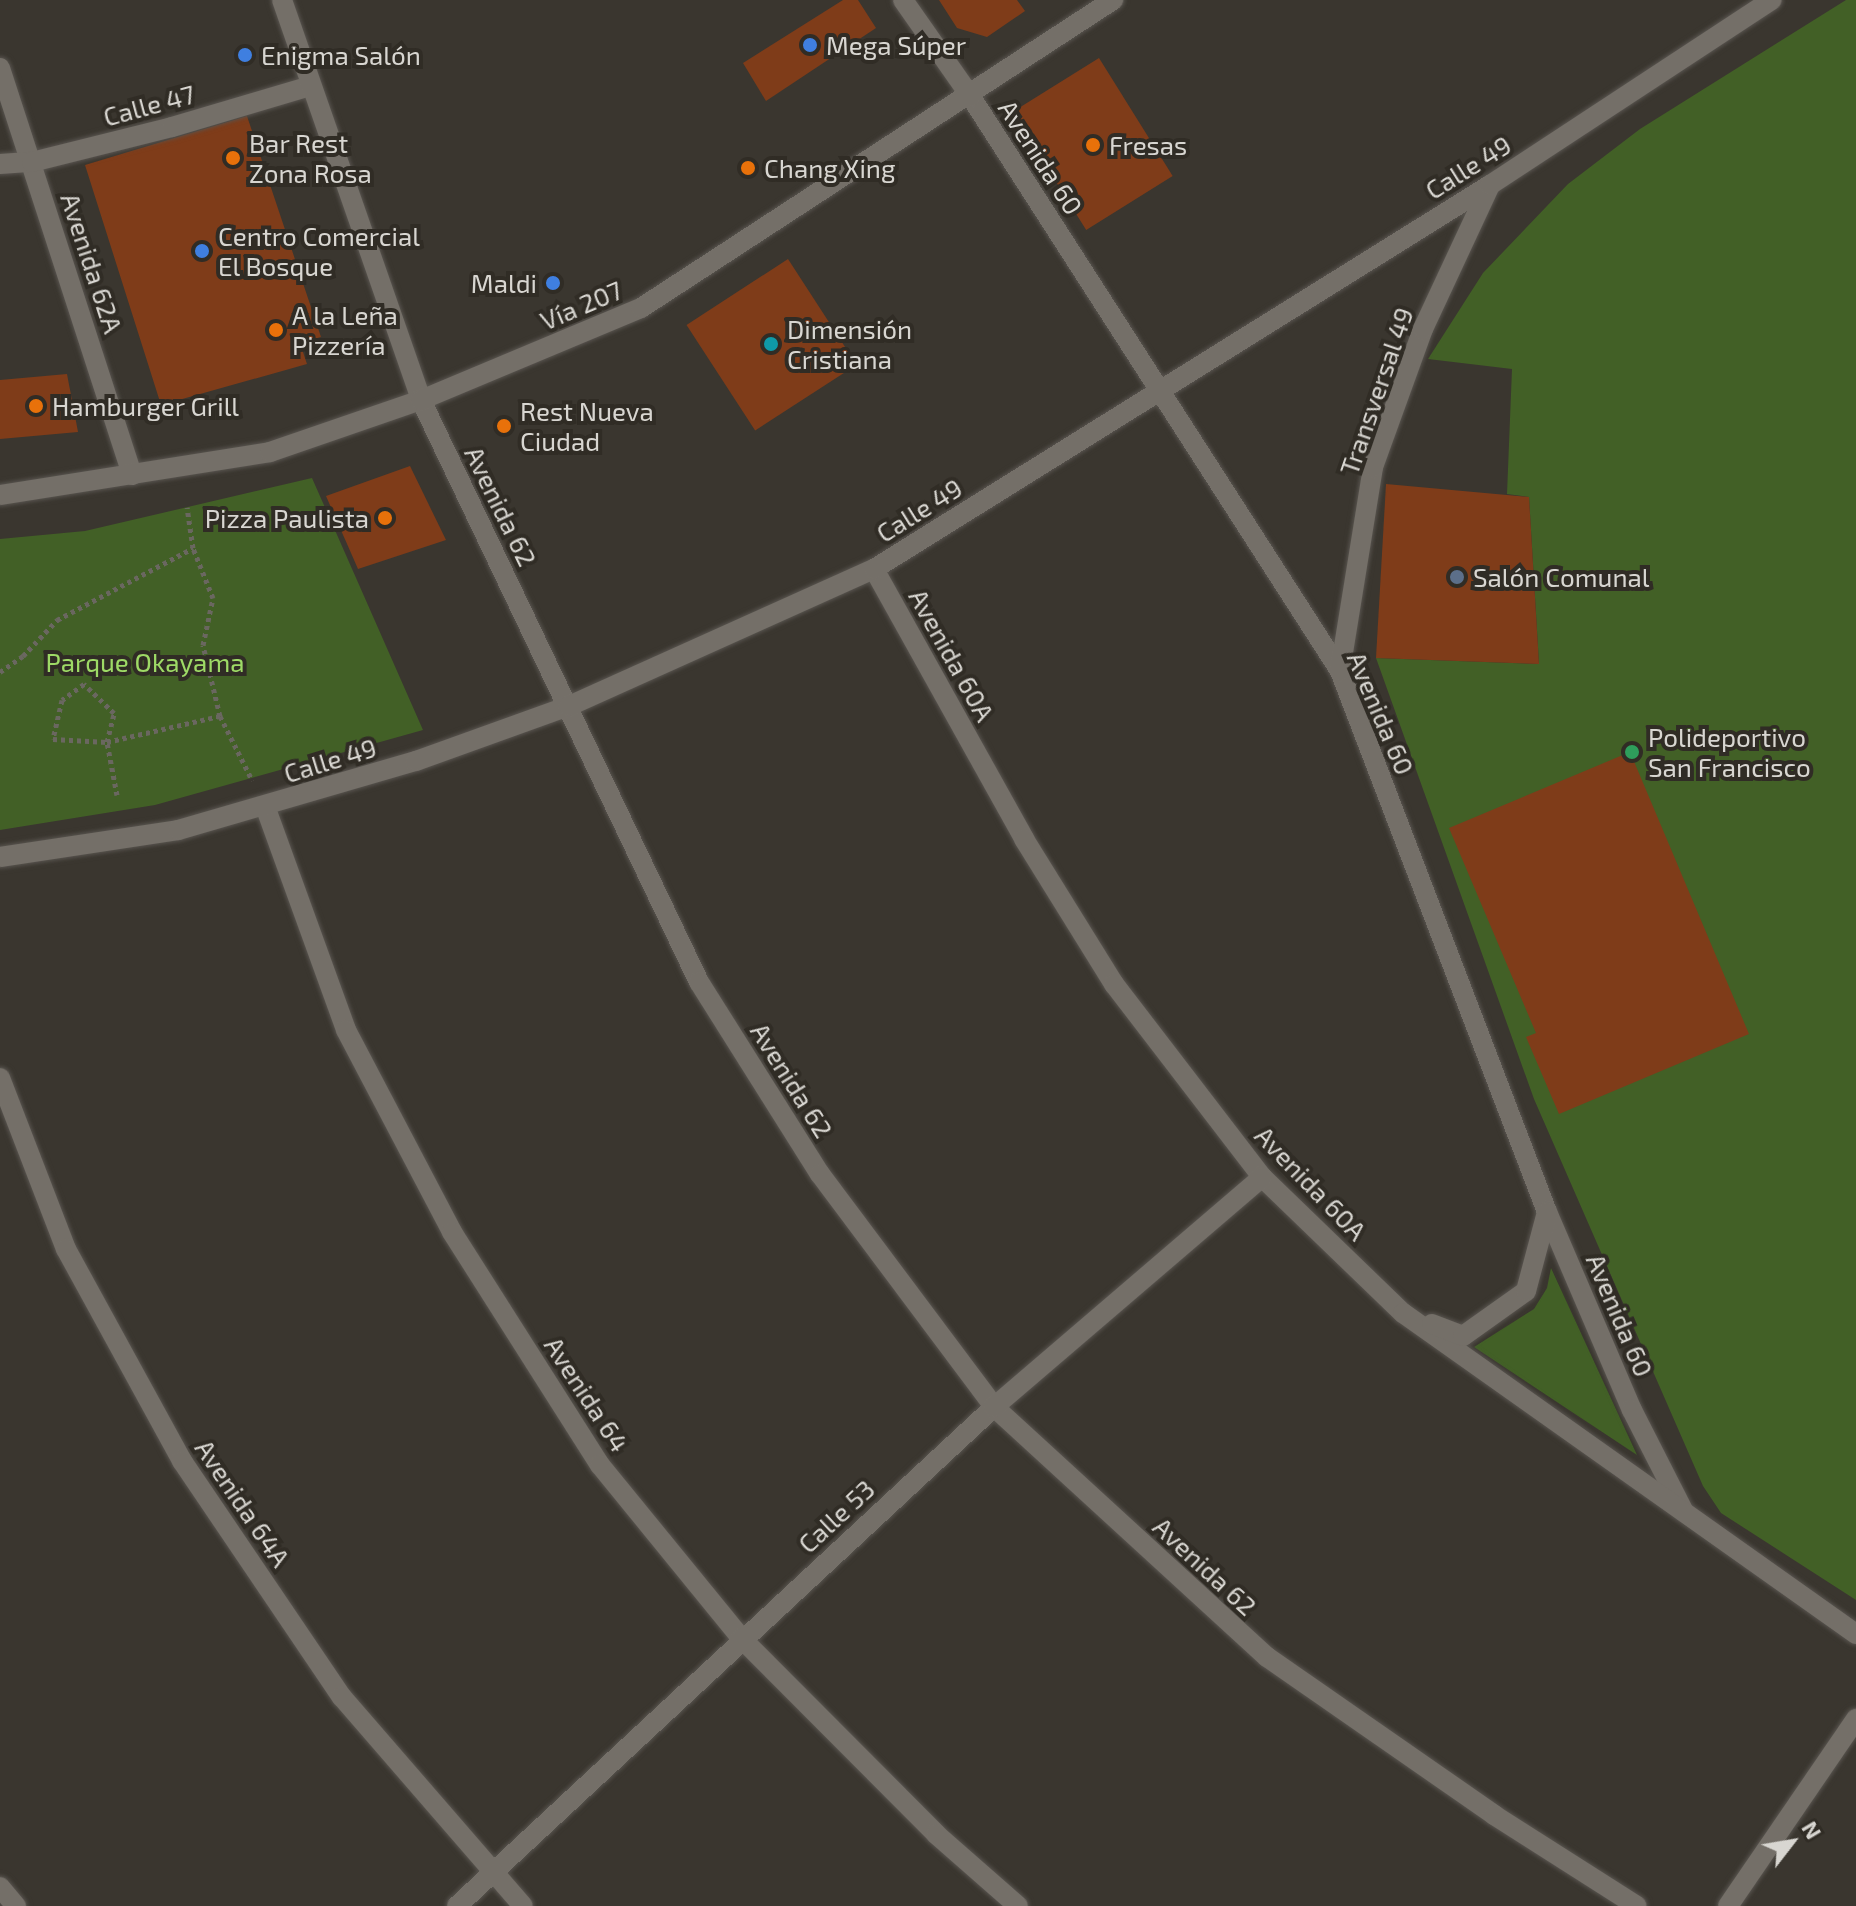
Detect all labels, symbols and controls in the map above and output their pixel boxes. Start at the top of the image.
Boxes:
place label: Mega Súper [826,29,966,61]
marker: Mega Súper [801,36,819,54]
place label: Enigma Salón [261,39,421,71]
marker: Enigma Salón [236,46,254,64]
street label: Calle 47 [100,78,198,132]
street label: Avenida 60 [992,94,1090,220]
place label: Bar Rest Zona Rosa [249,127,372,188]
place label: Fresas [1109,129,1187,161]
street label: Calle 49 [1419,129,1517,205]
marker: Fresas [1084,136,1102,154]
marker: Bar Rest Zona Rosa [224,149,242,167]
place label: Chang Xing [764,152,896,184]
marker: Chang Xing [739,159,757,177]
street label: Avenida 62A [55,189,129,337]
place label: Centro Comercial El Bosque [218,220,420,282]
marker: Centro Comercial El Bosque [193,242,211,260]
place label: Maldi [471,267,537,299]
street label: Vía 207 [535,274,627,336]
marker: Maldi [544,274,562,292]
place label: A la Leña Pizzería [292,299,398,360]
street label: Transversal 49 [1333,303,1419,479]
place label: Dimensión Cristiana [787,313,912,374]
marker: A la Leña Pizzería [267,321,285,339]
marker: Dimensión Cristiana [762,335,780,353]
place label: Hamburger Grill [52,390,240,422]
place label: Rest Nueva Ciudad [520,395,654,456]
marker: Hamburger Grill [27,397,45,415]
marker: Rest Nueva Ciudad [495,417,513,435]
street label: Avenida 62 [459,441,543,571]
street label: Calle 49 [870,472,968,548]
place label: Pizza Paulista [205,502,369,534]
marker: Pizza Paulista [376,509,394,527]
place label: Salón Comunal [1473,561,1650,593]
marker: Salón Comunal [1448,568,1466,586]
street label: Avenida 60A [903,583,1001,727]
park label: Parque Okayama [46,646,244,678]
street label: Avenida 60 [1341,647,1421,779]
place label: Polideportivo San Francisco [1648,721,1811,782]
street label: Calle 49 [280,731,380,789]
marker: Polideportivo San Francisco [1623,743,1641,761]
street label: Avenida 62 [745,1017,839,1143]
street label: Avenida 60A [1249,1119,1373,1247]
street label: Avenida 60 [1580,1249,1660,1381]
street label: Avenida 64 [538,1331,636,1457]
street label: Avenida 64A [189,1433,297,1573]
street label: Calle 53 [791,1473,881,1559]
street label: Avenida 62 [1147,1511,1263,1621]
north arrow [1752,1802,1832,1882]
text: N [1797,1816,1828,1843]

